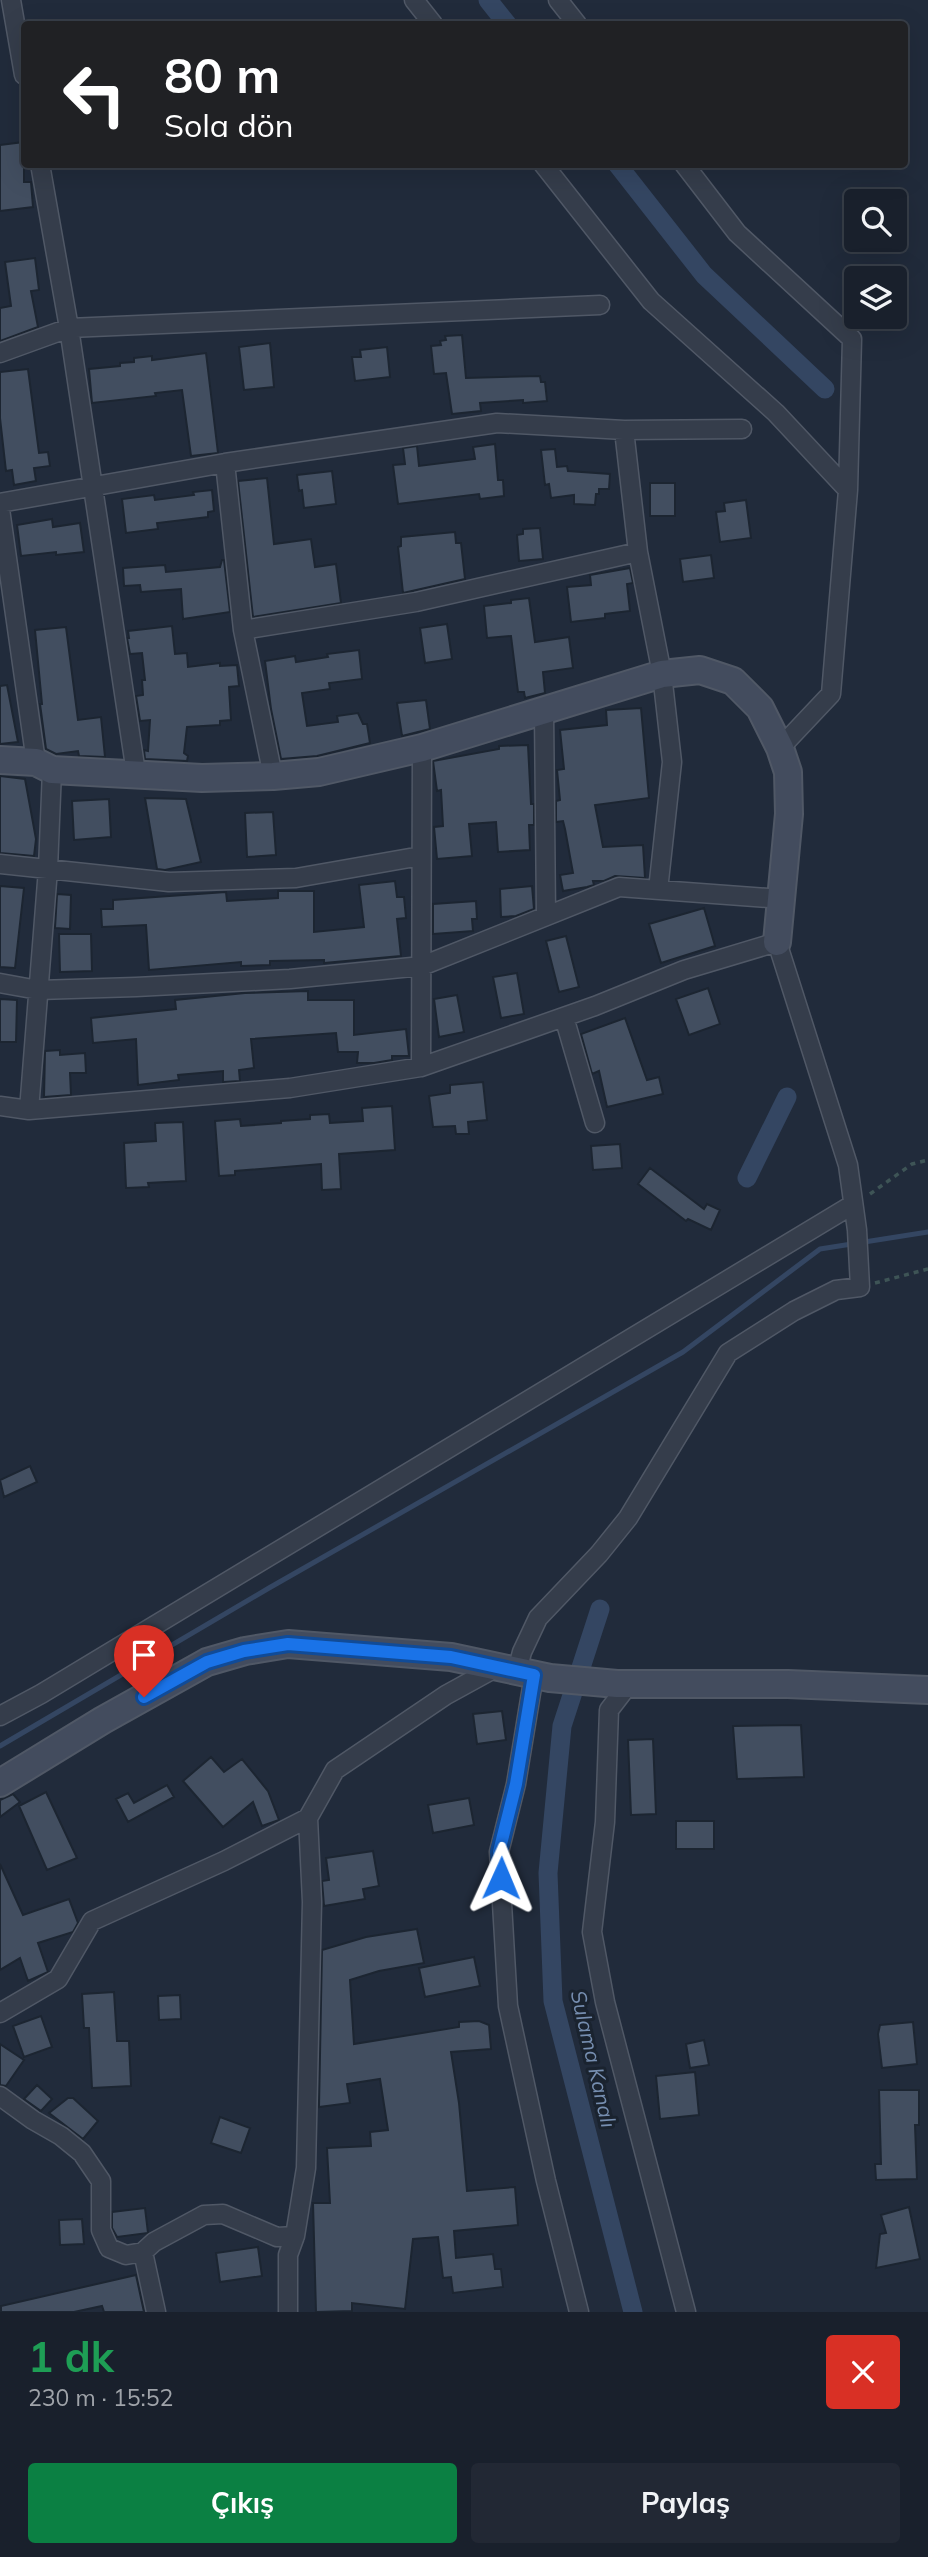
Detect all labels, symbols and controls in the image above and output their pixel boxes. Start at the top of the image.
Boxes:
text: 80 m [164,44,280,105]
icon: left [49,49,140,140]
text: Sola dön [164,105,294,145]
map controls [844,189,907,329]
button: search [844,189,907,252]
button: layers [844,266,907,329]
pin [114,1625,174,1697]
icon: arrive [125,1636,163,1674]
position arrow [464,1841,538,1915]
water label: Sulama Kanalı [566,1988,622,2130]
text: 1 dk [28,2330,114,2383]
button: close [826,2335,900,2409]
text: 230 m · 15:52 [28,2383,173,2412]
button: Çıkış [28,2463,457,2543]
button: Paylaş [471,2463,900,2543]

